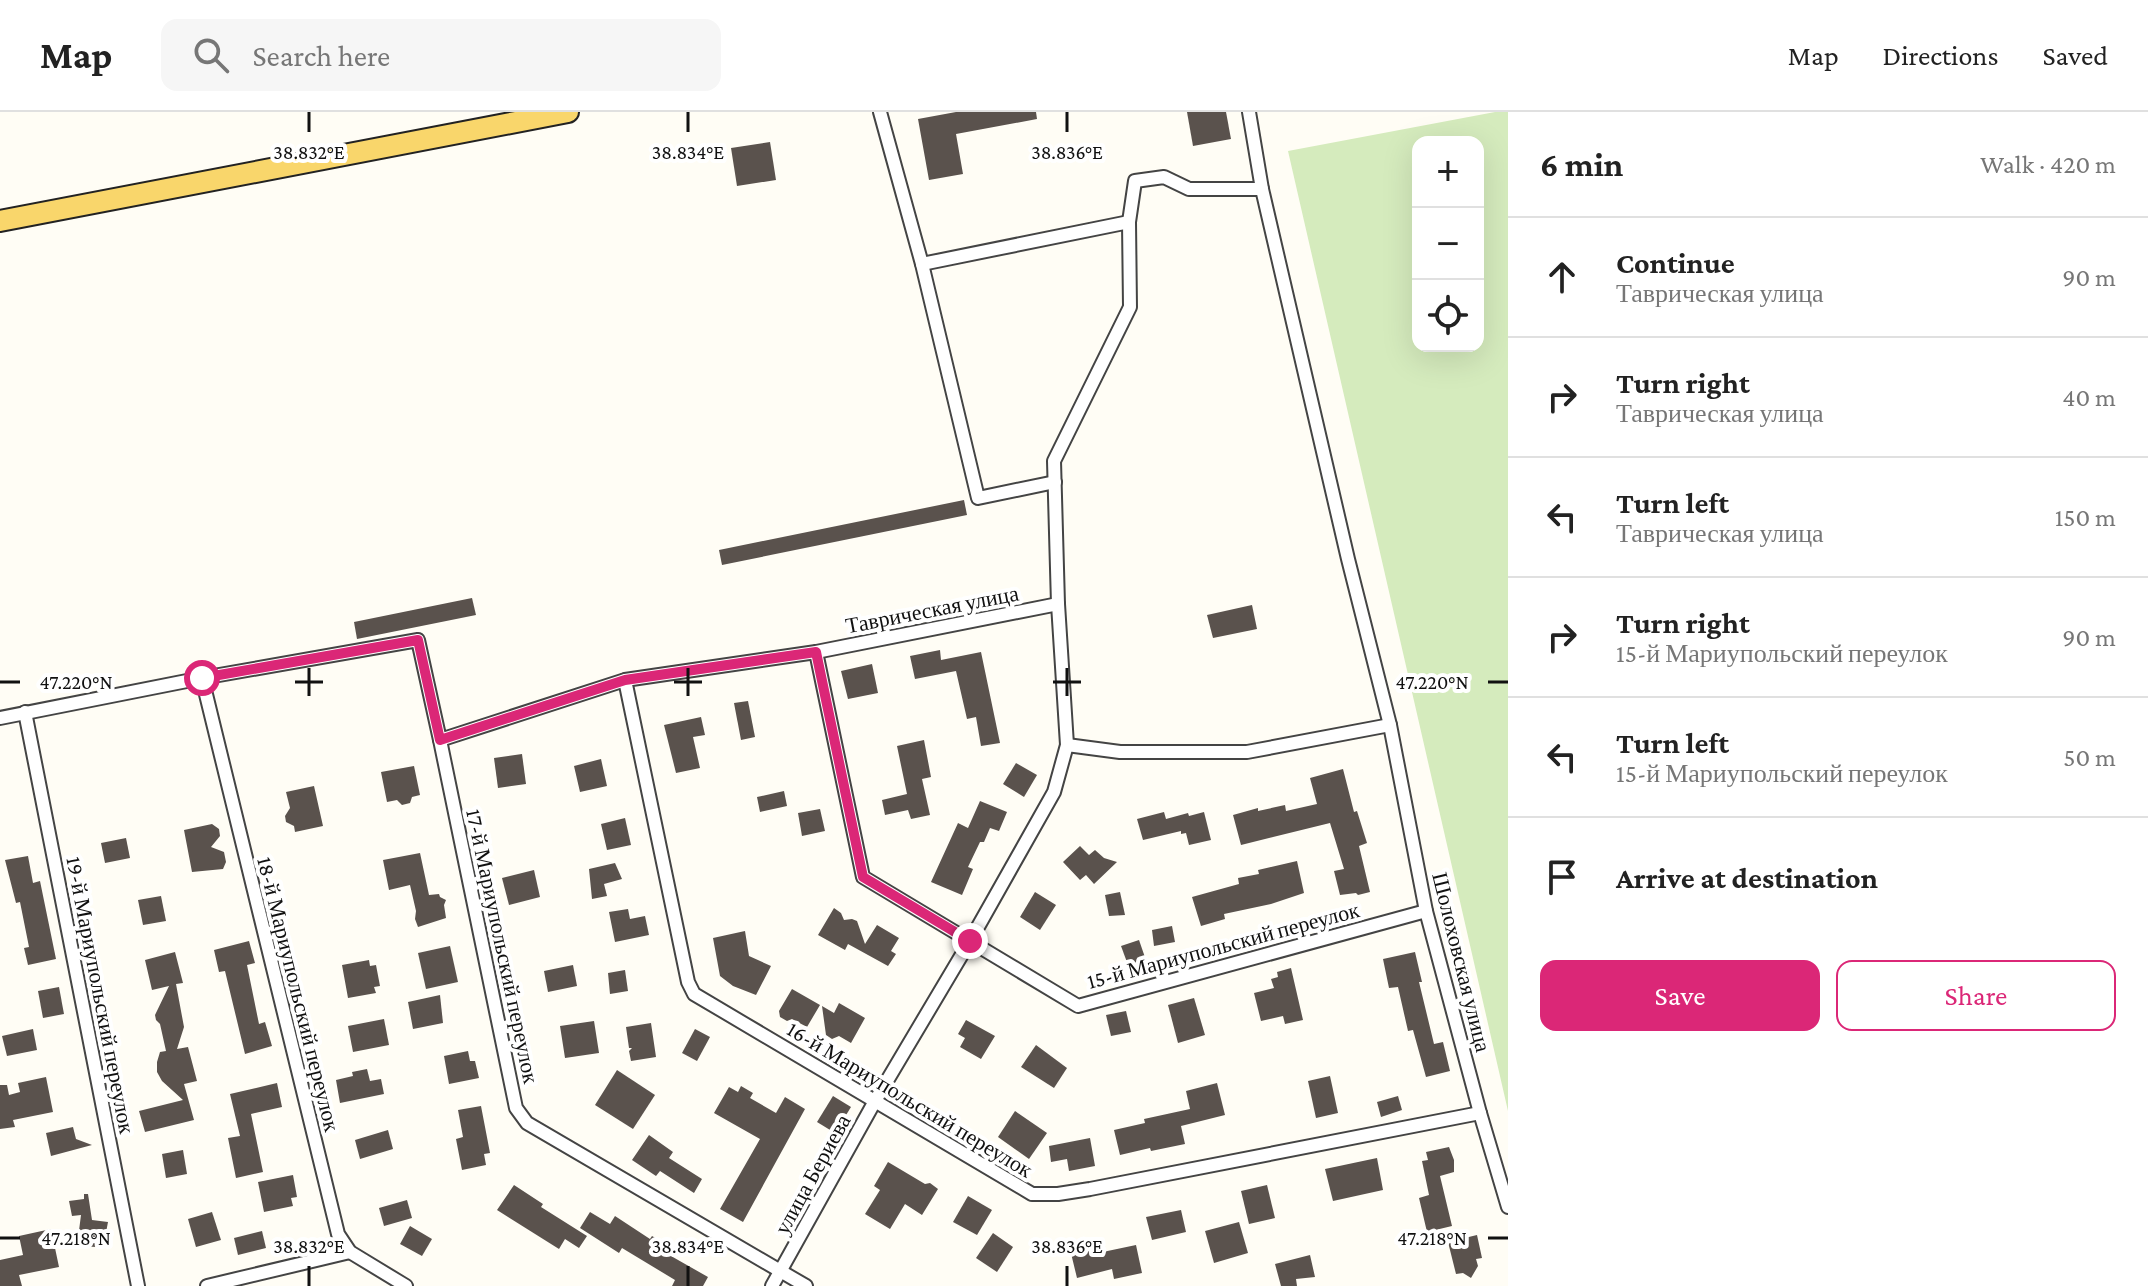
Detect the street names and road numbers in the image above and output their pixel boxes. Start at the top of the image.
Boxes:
street label: Таврическая улица [843,580,1021,639]
street label: 17-й Мариупольский переулок [461,807,544,1086]
street label: 18-й Мариупольский переулок [252,854,345,1134]
street label: 19-й Мариупольский переулок [61,855,140,1136]
street label: Шолоховская улица [1427,870,1496,1055]
street label: 15-й Мариупольский переулок [1084,897,1362,994]
street label: 16-й Мариупольский переулок [783,1016,1037,1183]
street label: улица Бериева [769,1110,856,1239]

